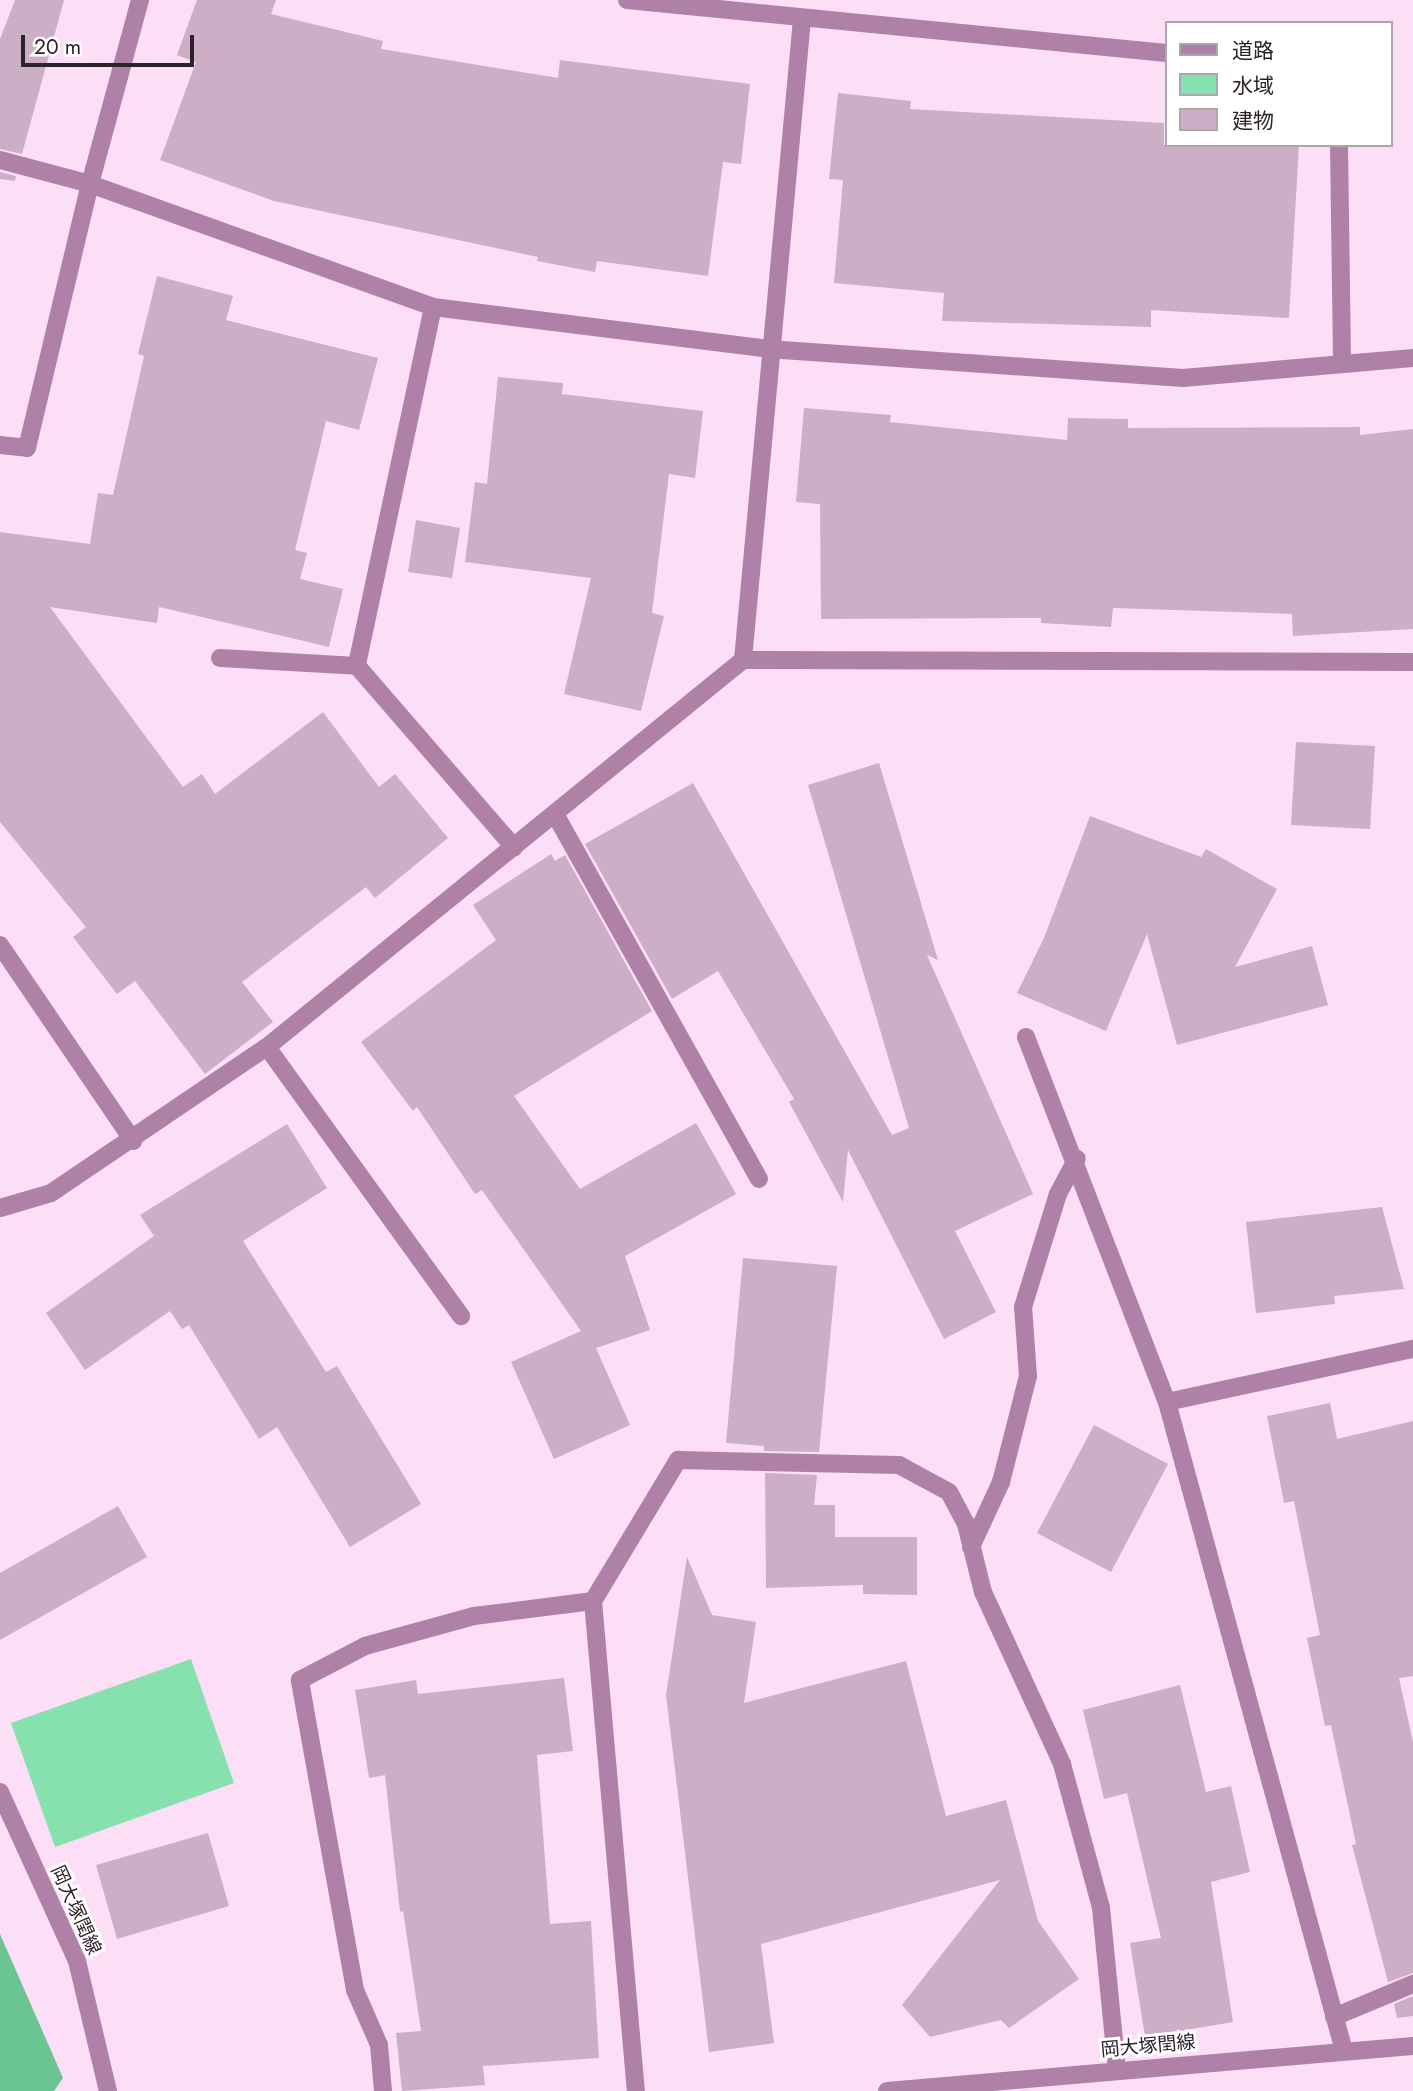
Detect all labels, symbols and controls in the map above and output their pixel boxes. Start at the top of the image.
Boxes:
scale bar [24,21,198,65]
legend [1164,21,1392,147]
text: 20 m [34,32,81,62]
text: 道路 [1232,36,1274,66]
text: 水域 [1232,71,1274,101]
text: 建物 [1232,106,1274,136]
street label: 岡大塚閏線 [46,1862,106,1958]
street label: 岡大塚閏線 [1100,2031,1196,2061]

